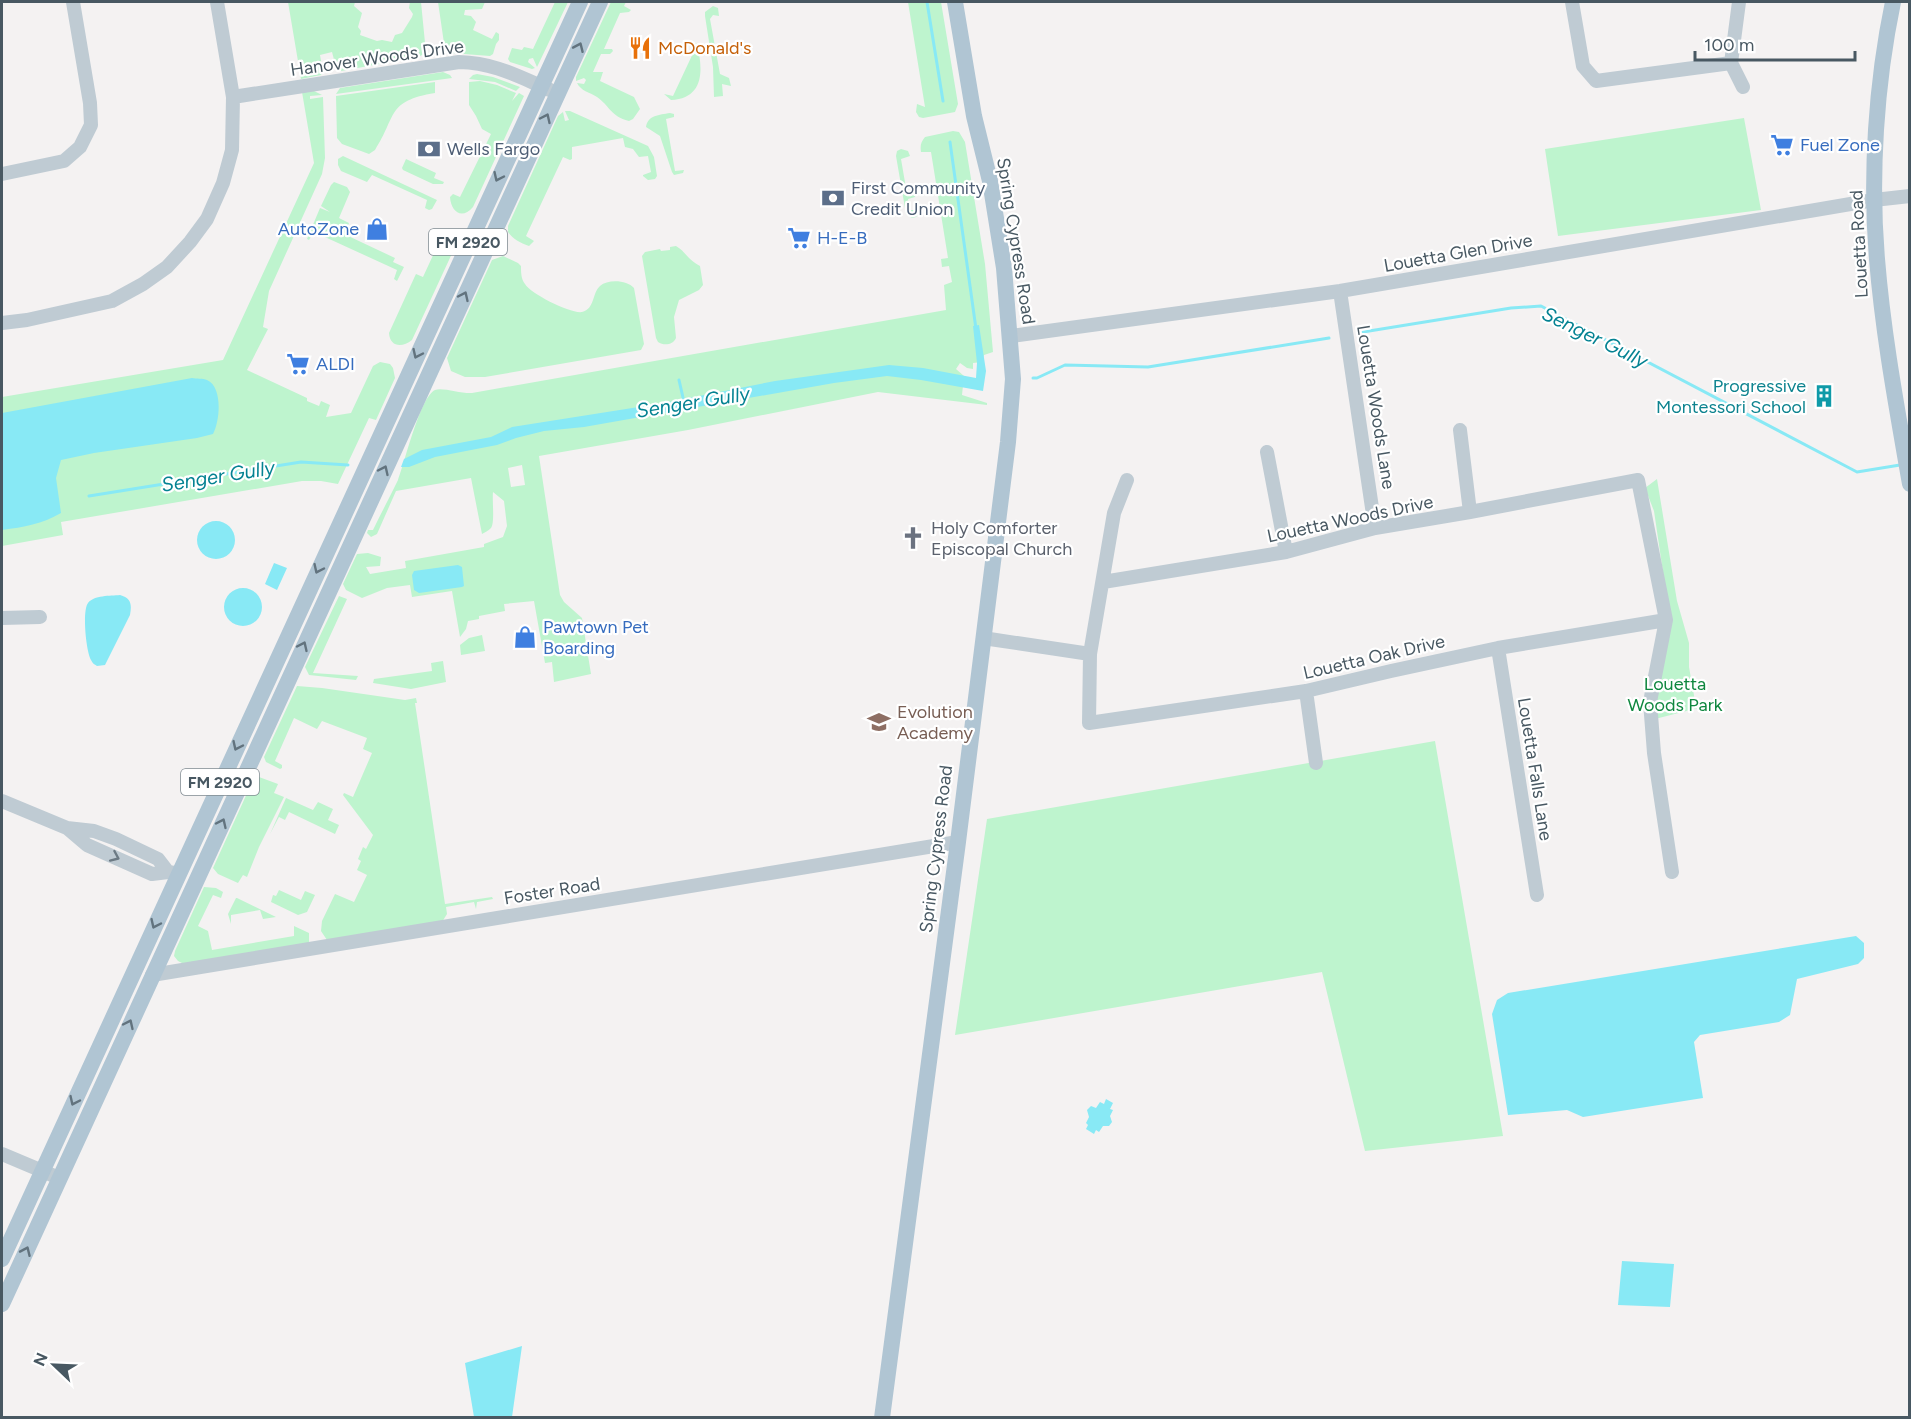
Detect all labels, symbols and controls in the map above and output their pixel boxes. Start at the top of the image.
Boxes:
scale bar [1695,24,1856,62]
text: 100 m [1704,34,1754,56]
street label: Hanover Woods Drive [289,35,465,81]
restaurant icon: McDonald's [627,35,653,61]
place label: McDonald's [658,37,752,59]
one-way arrow [572,43,584,54]
one-way arrow [539,114,551,125]
supermarket icon: Fuel Zone [1769,132,1795,158]
place label: Fuel Zone [1800,134,1880,156]
bank icon: Wells Fargo [416,136,442,162]
place label: Wells Fargo [447,138,540,160]
street label: Spring Cypress Road [992,156,1040,326]
one-way arrow [494,170,506,181]
place label: First Community Credit Union [851,177,986,220]
bank icon: First Community Credit Union [820,185,846,211]
street label: Louetta Road [1845,189,1873,299]
shop icon: AutoZone [364,216,390,242]
place label: AutoZone [278,218,359,240]
supermarket icon: H-E-B [786,225,812,251]
place label: H-E-B [817,227,867,249]
road number: FM 2920 [429,229,507,255]
street label: Louetta Glen Drive [1382,229,1534,277]
one-way arrow [457,291,469,302]
water label: Senger Gully [1538,301,1653,374]
street label: Louetta Woods Lane [1352,323,1400,491]
one-way arrow [412,348,424,359]
supermarket icon: ALDI [285,351,311,377]
place label: ALDI [316,353,355,375]
place label: Progressive Montessori School [1656,375,1806,418]
water label: Senger Gully [635,381,753,423]
building icon: Progressive Montessori School [1811,383,1837,409]
water label: Senger Gully [160,455,278,497]
one-way arrow [377,466,389,477]
street label: Louetta Woods Drive [1265,491,1435,547]
place label: Holy Comforter Episcopal Church [931,517,1072,560]
church icon: Holy Comforter Episcopal Church [900,525,926,551]
one-way arrow [313,563,325,574]
place label: Pawtown Pet Boarding [543,616,649,659]
shop icon: Pawtown Pet Boarding [512,624,538,650]
street label: Louetta Oak Drive [1301,630,1447,684]
one-way arrow [296,642,308,653]
park label: Louetta Woods Park [1627,673,1723,716]
street label: Louetta Falls Lane [1513,696,1557,842]
place label: Evolution Academy [897,701,974,744]
school or university icon: Evolution Academy [866,709,892,735]
one-way arrow [232,740,244,751]
street label: Spring Cypress Road [915,764,957,934]
road number: FM 2920 [181,769,259,795]
one-way arrow [215,819,227,830]
one-way arrow [109,850,120,862]
street label: Foster Road [502,873,602,909]
one-way arrow [151,917,163,928]
one-way arrow [122,1019,134,1030]
one-way arrow [70,1094,82,1105]
one-way arrow [19,1246,31,1257]
north arrow [24,1335,84,1395]
text: N [29,1350,52,1369]

